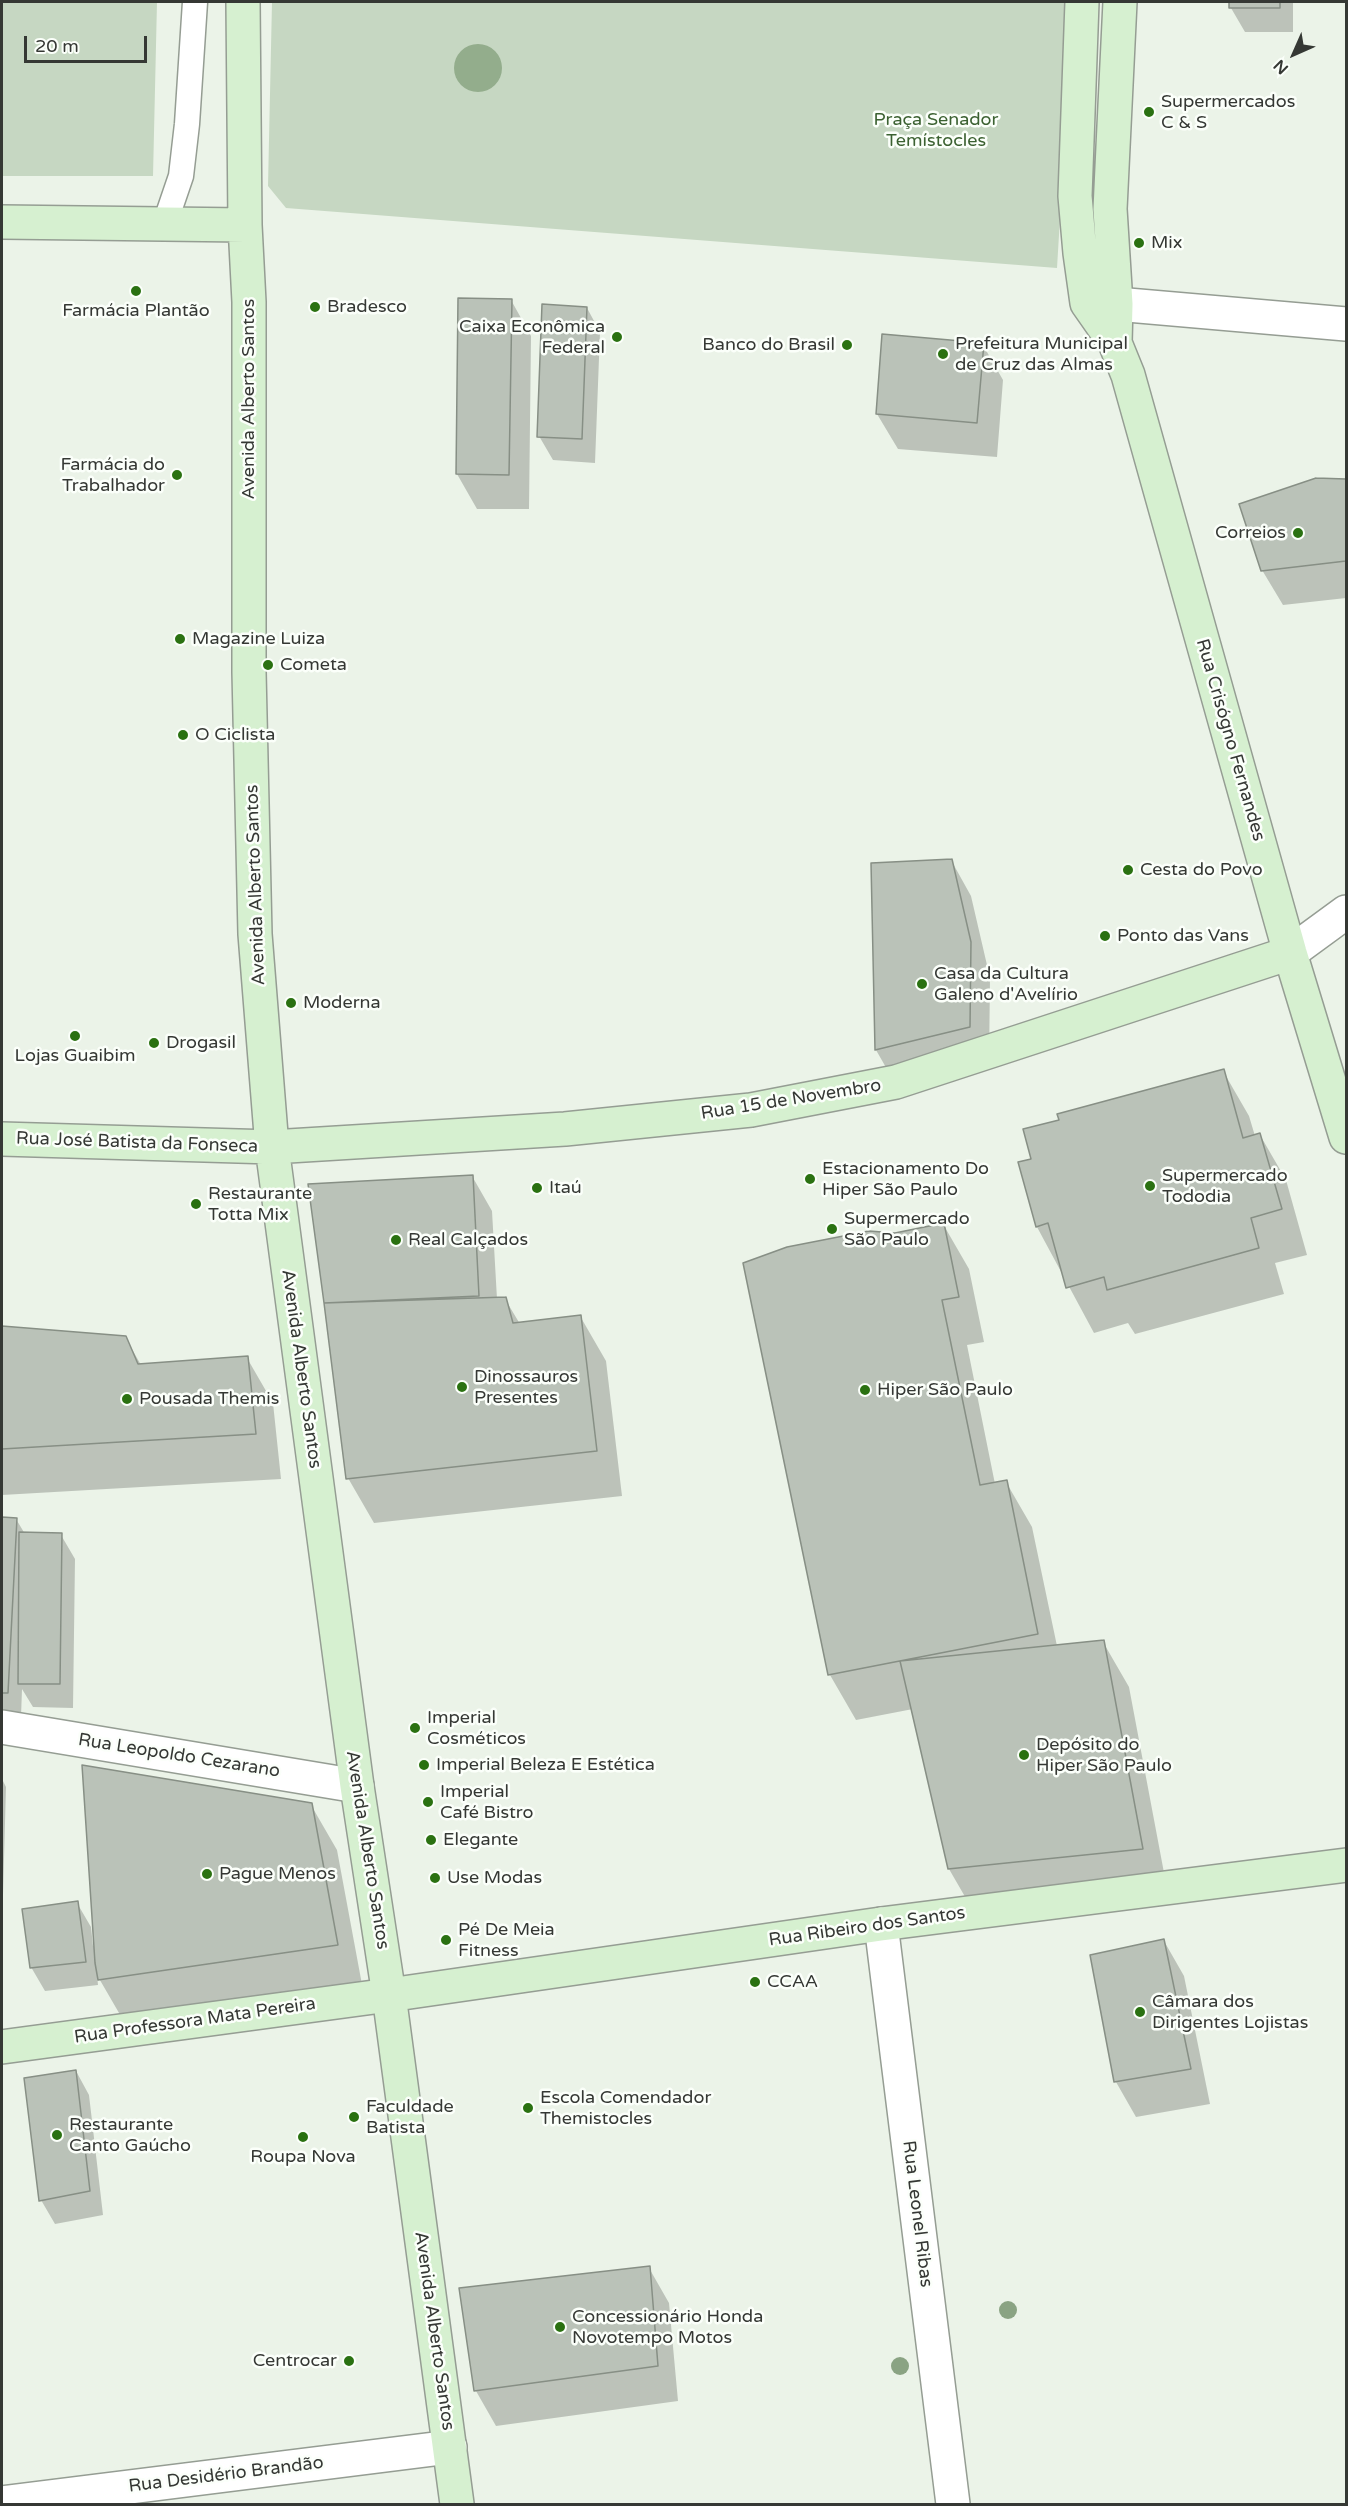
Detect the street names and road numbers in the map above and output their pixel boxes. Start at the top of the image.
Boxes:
street label: Avenida Alberto Santos [238,299,260,499]
street label: Rua Crisógno Fernandes [1191,636,1269,844]
street label: Avenida Alberto Santos [242,784,270,986]
street label: Rua 15 de Novembro [699,1075,883,1125]
street label: Rua José Batista da Fonseca [16,1128,258,1158]
street label: Avenida Alberto Santos [276,1268,326,1470]
street label: Rua Leopoldo Cezarano [76,1729,282,1783]
street label: Avenida Alberto Santos [341,1749,393,1951]
street label: Rua Ribeiro dos Santos [767,1903,967,1951]
street label: Rua Professora Mata Pereira [73,1993,317,2049]
street label: Rua Leonel Ribas [897,2139,937,2289]
street label: Avenida Alberto Santos [409,2230,459,2432]
street label: Rua Desidério Brandão [127,2452,325,2498]

